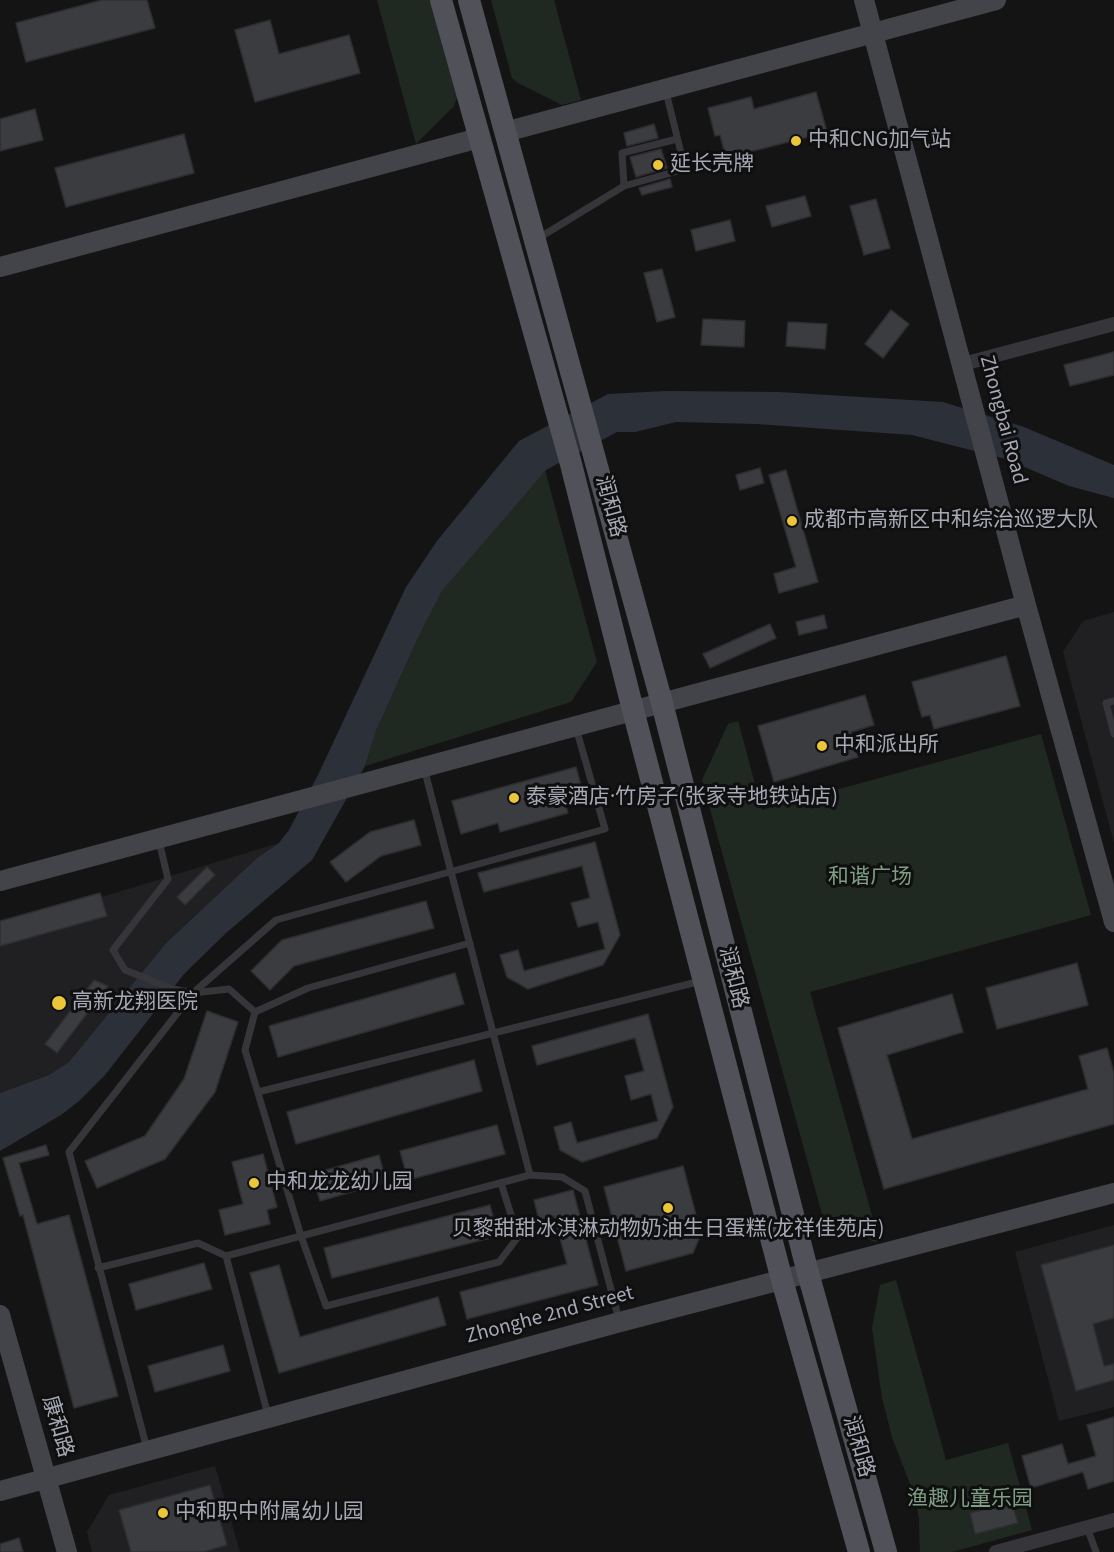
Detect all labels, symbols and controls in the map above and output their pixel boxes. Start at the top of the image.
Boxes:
place label: 中和CNG加气站 [808,128,952,154]
marker: 中和CNG加气站 [789,134,803,148]
place label: 延长壳牌 [670,152,754,178]
marker: 延长壳牌 [651,158,665,172]
street label: Zhongbai Road [973,353,1031,487]
street label: 润和路 [589,473,629,541]
place label: 成都市高新区中和综治巡逻大队 [804,508,1098,534]
marker: 成都市高新区中和综治巡逻大队 [785,514,799,528]
place label: 中和派出所 [834,733,939,759]
marker: 中和派出所 [815,739,829,753]
place label: 泰豪酒店·竹房子(张家寺地铁站店) [526,785,838,811]
marker: 泰豪酒店·竹房子(张家寺地铁站店) [507,791,521,805]
park label: 和谐广场 [828,865,912,891]
street label: 润和路 [712,944,752,1012]
place label: 高新龙翔医院 [72,990,198,1016]
marker: 高新龙翔医院 [50,994,68,1012]
place label: 中和龙龙幼儿园 [266,1170,413,1196]
marker: 中和龙龙幼儿园 [247,1176,261,1190]
marker: 贝黎甜甜冰淇淋动物奶油生日蛋糕(龙祥佳苑店) [661,1201,675,1215]
place label: 贝黎甜甜冰淇淋动物奶油生日蛋糕(龙祥佳苑店) [452,1217,884,1243]
street label: Zhonghe 2nd Street [463,1281,637,1351]
street label: 康和路 [35,1393,77,1461]
street label: 润和路 [836,1413,878,1481]
park label: 渔趣儿童乐园 [907,1487,1033,1513]
place label: 中和职中附属幼儿园 [175,1500,364,1526]
marker: 中和职中附属幼儿园 [156,1506,170,1520]

